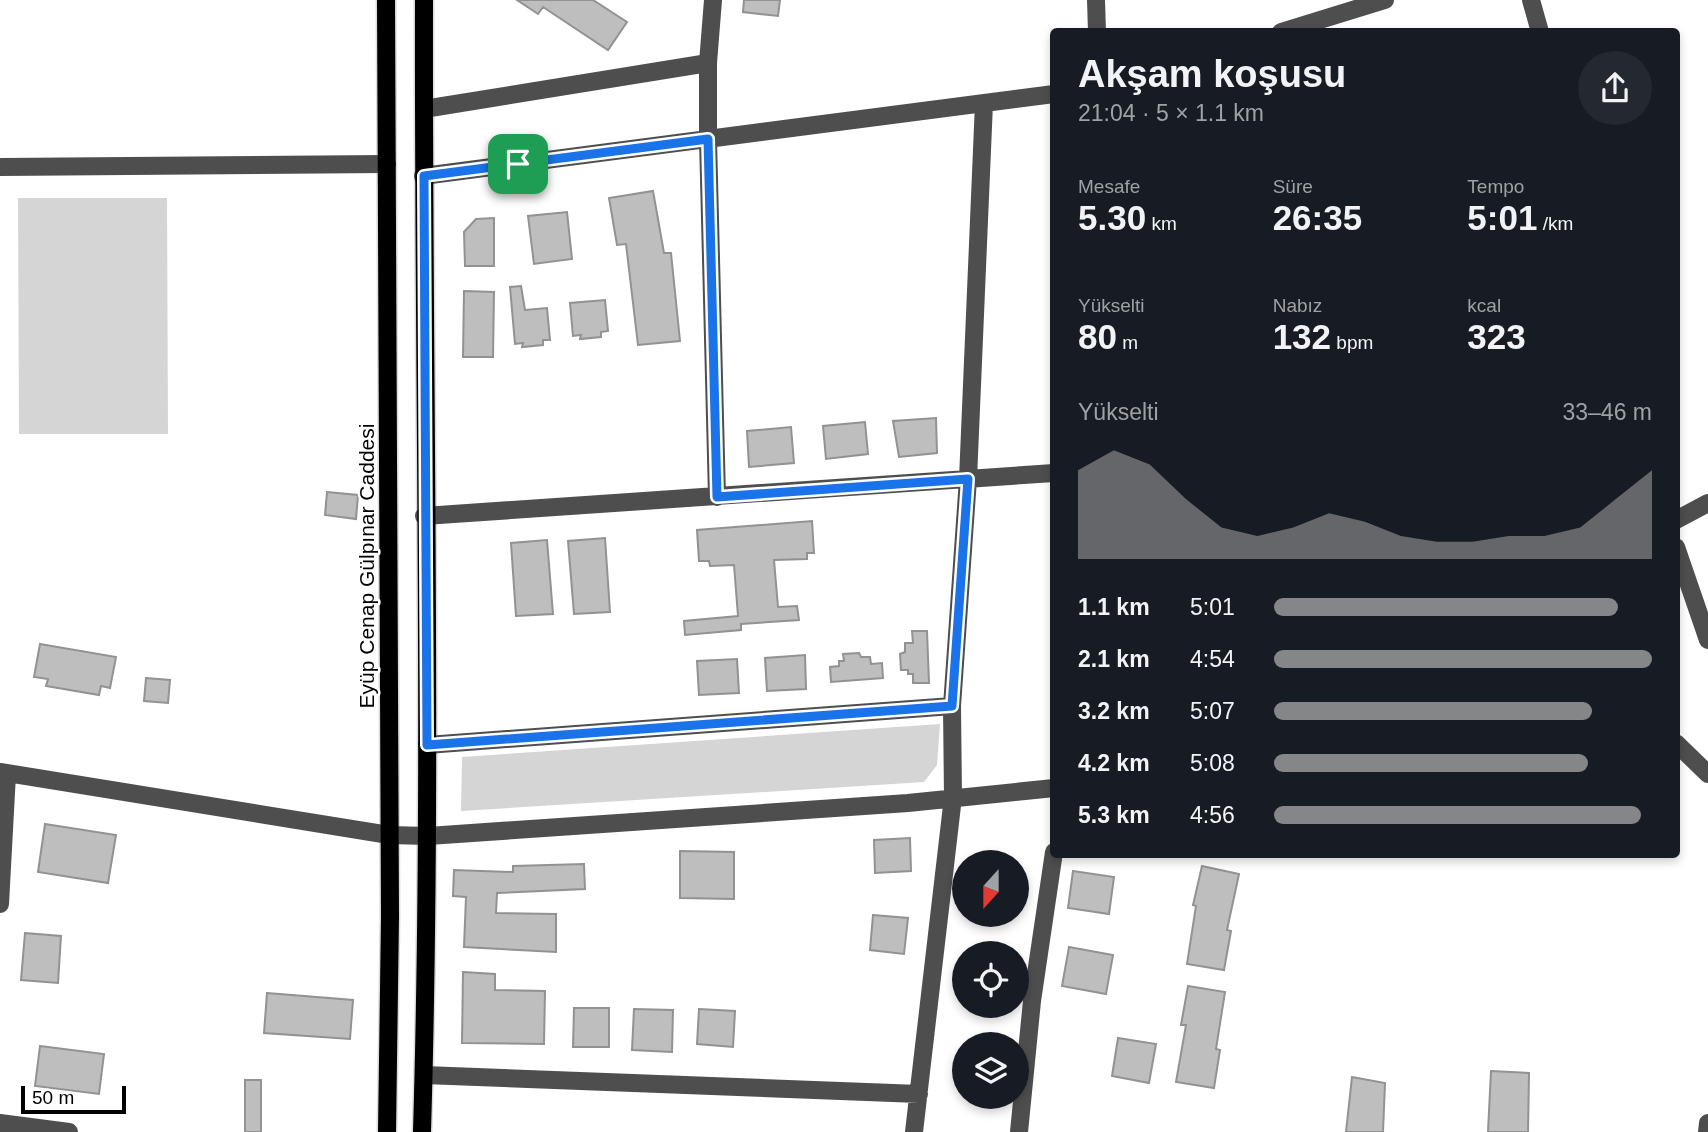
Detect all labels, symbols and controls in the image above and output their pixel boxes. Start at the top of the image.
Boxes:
button: share [1578,51,1652,125]
text: Akşam koşusu [1078,53,1346,95]
text: 21:04 · 5 × 1.1 km [1078,100,1264,126]
pin [488,134,548,194]
icon: arrive [499,145,537,183]
text: Mesafe [1078,176,1140,197]
text: Süre [1273,176,1313,197]
text: Tempo [1467,176,1524,197]
text: 5.30 [1078,198,1146,237]
text: 26:35 [1273,198,1362,237]
text: 5:01 [1467,198,1537,237]
text: km [1146,213,1177,234]
text: /km [1537,213,1573,234]
text: Yükselti [1078,295,1145,316]
text: Nabız [1273,295,1322,316]
text: kcal [1467,295,1501,316]
text: 80 [1078,317,1117,356]
text: 132 [1273,317,1331,356]
text: 323 [1467,317,1526,356]
text: m [1117,332,1138,353]
text: bpm [1331,332,1373,353]
text: Yükselti [1078,399,1159,425]
text: 33–46 m [1562,399,1652,425]
street label: Eyüp Cenap Gülpınar Caddesi [355,424,378,708]
text: 1.1 km [1078,594,1150,620]
text: 5:01 [1190,594,1235,620]
text: 2.1 km [1078,646,1150,672]
text: 4:54 [1190,646,1235,672]
text: 3.2 km [1078,698,1150,724]
text: 5:07 [1190,698,1235,724]
text: 4.2 km [1078,750,1150,776]
text: 5:08 [1190,750,1235,776]
text: 5.3 km [1078,802,1150,828]
text: 4:56 [1190,802,1235,828]
north arrow [952,850,1029,928]
map controls [952,850,1029,1109]
button: locate [952,941,1029,1018]
button: layers [952,1032,1029,1109]
scale bar [21,1083,126,1115]
text: 50 m [32,1087,74,1108]

